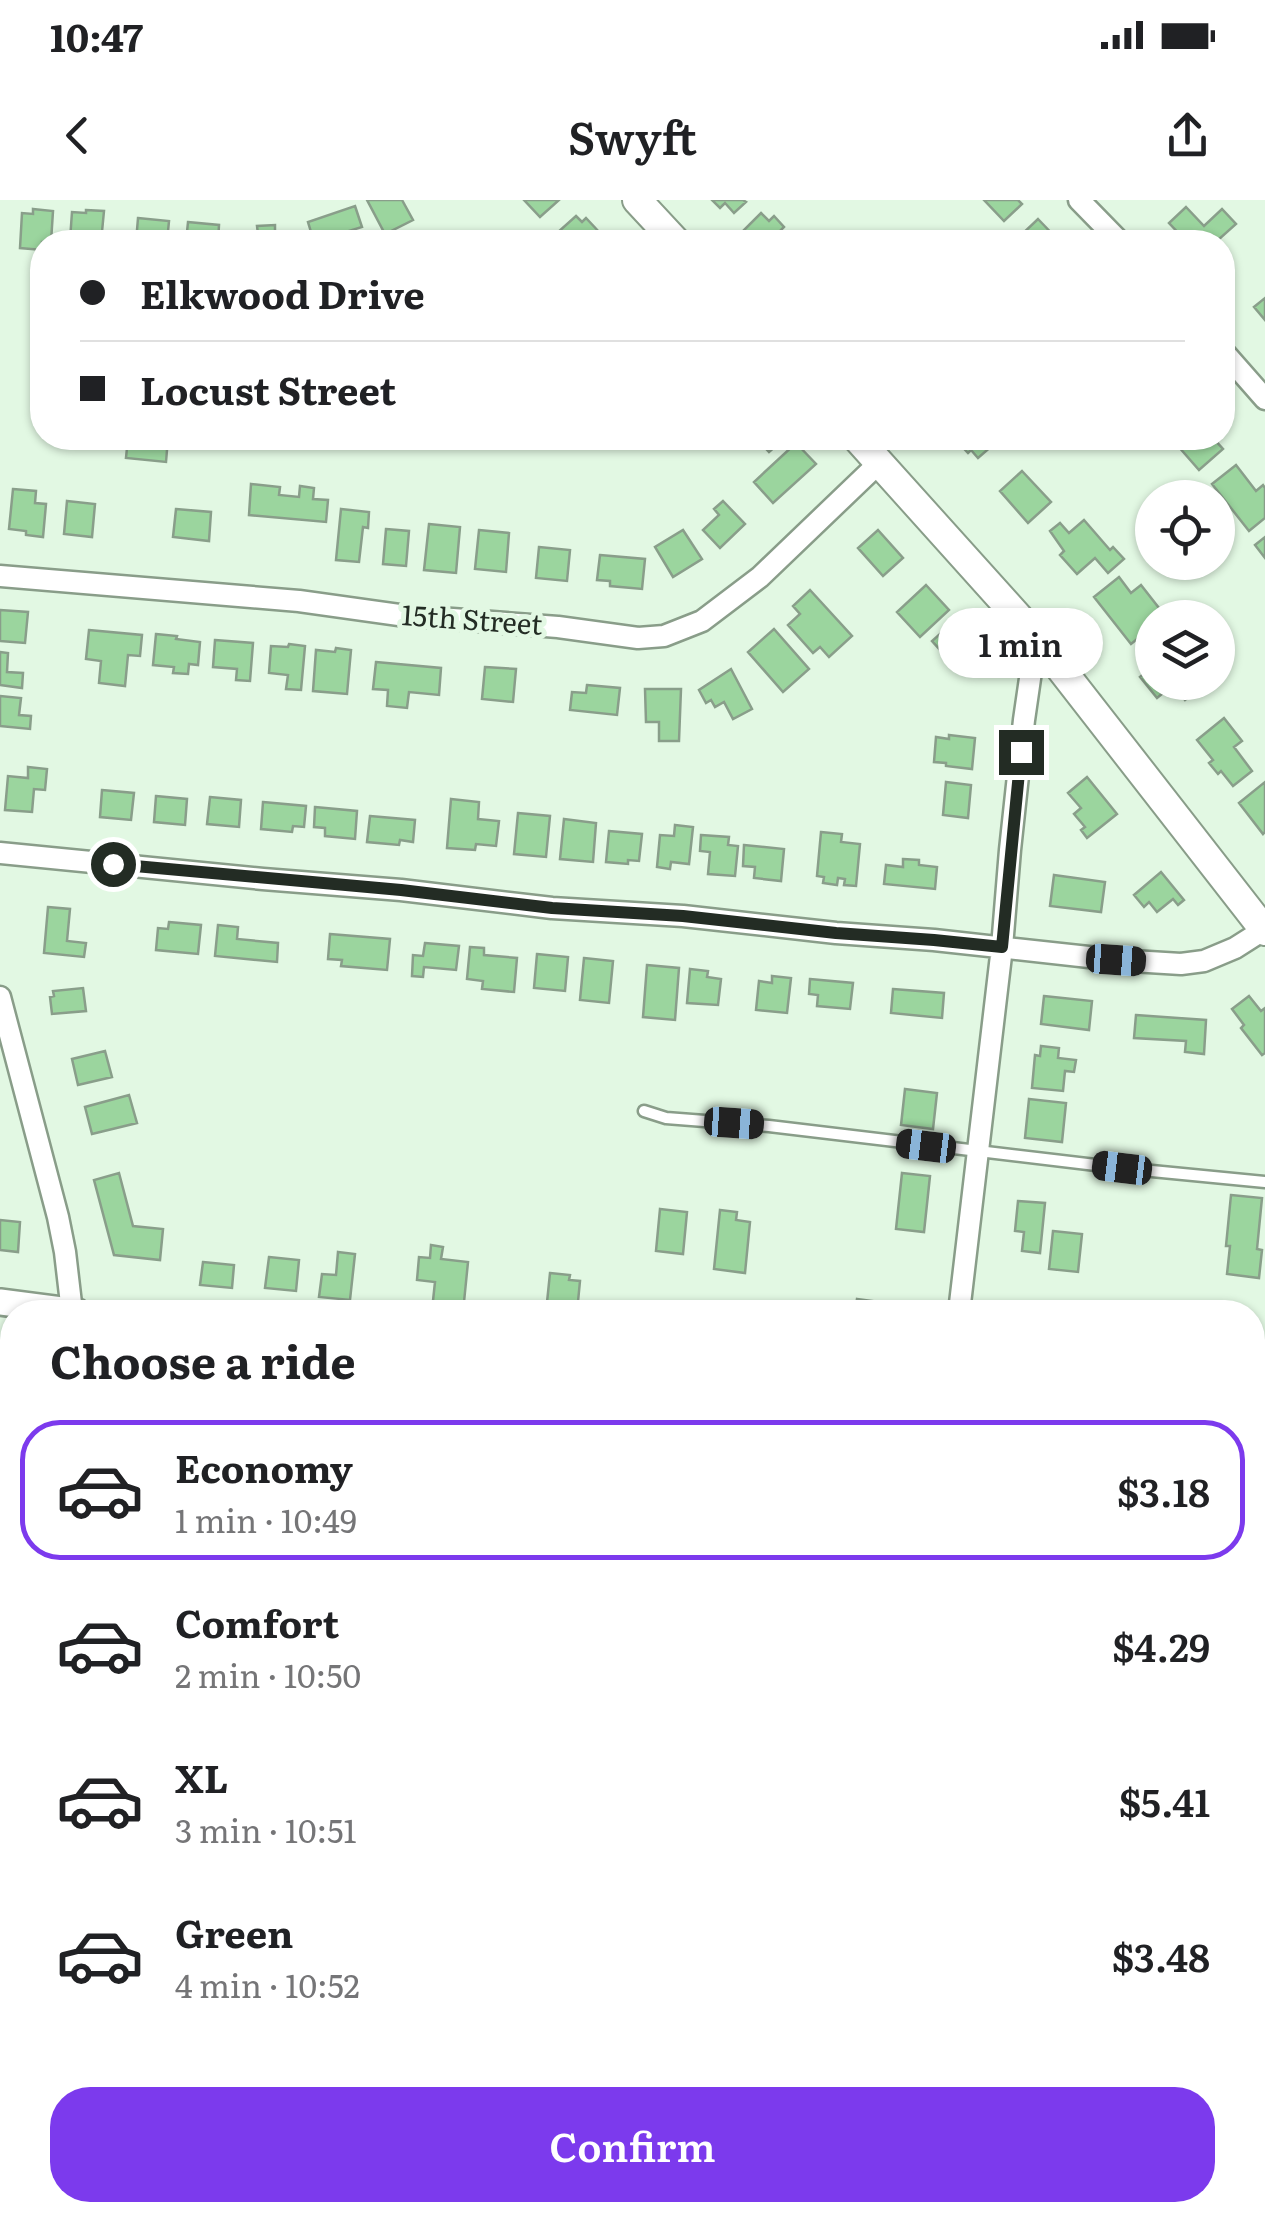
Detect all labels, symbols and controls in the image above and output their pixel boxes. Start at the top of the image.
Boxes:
text: 10:47 [50,7,143,64]
text: Swyft [568,102,697,169]
icon: back [50,108,105,163]
icon: share [1160,108,1215,163]
text: Elkwood Drive [140,264,425,321]
text: Locust Street [140,360,396,417]
map controls [1135,480,1235,700]
button: locate [1135,480,1235,580]
street label: 15th Street [400,592,545,644]
button: layers [1135,600,1235,700]
callout: 1 min [938,607,1104,677]
text: 1 min [978,619,1063,667]
route end [999,730,1044,775]
route start [91,842,136,887]
car [1085,943,1147,977]
car [703,1106,765,1140]
car [894,1127,958,1165]
car [1090,1149,1154,1187]
text: Choose a ride [50,1326,356,1393]
text: Economy [175,1438,353,1495]
icon: car [55,1445,145,1535]
text: $3.18 [1117,1462,1210,1519]
text: 1 min · 10:49 [175,1495,357,1543]
text: Comfort [175,1593,339,1650]
icon: car [55,1600,145,1690]
text: $4.29 [1112,1617,1210,1674]
text: 2 min · 10:50 [175,1650,361,1698]
text: XL [175,1748,228,1805]
icon: car [55,1755,145,1845]
text: $5.41 [1119,1772,1210,1829]
text: 3 min · 10:51 [175,1805,357,1853]
text: Green [175,1903,293,1960]
icon: car [55,1910,145,2000]
text: $3.48 [1112,1927,1210,1984]
text: 4 min · 10:52 [175,1960,360,2008]
button: Confirm [50,2087,1215,2202]

